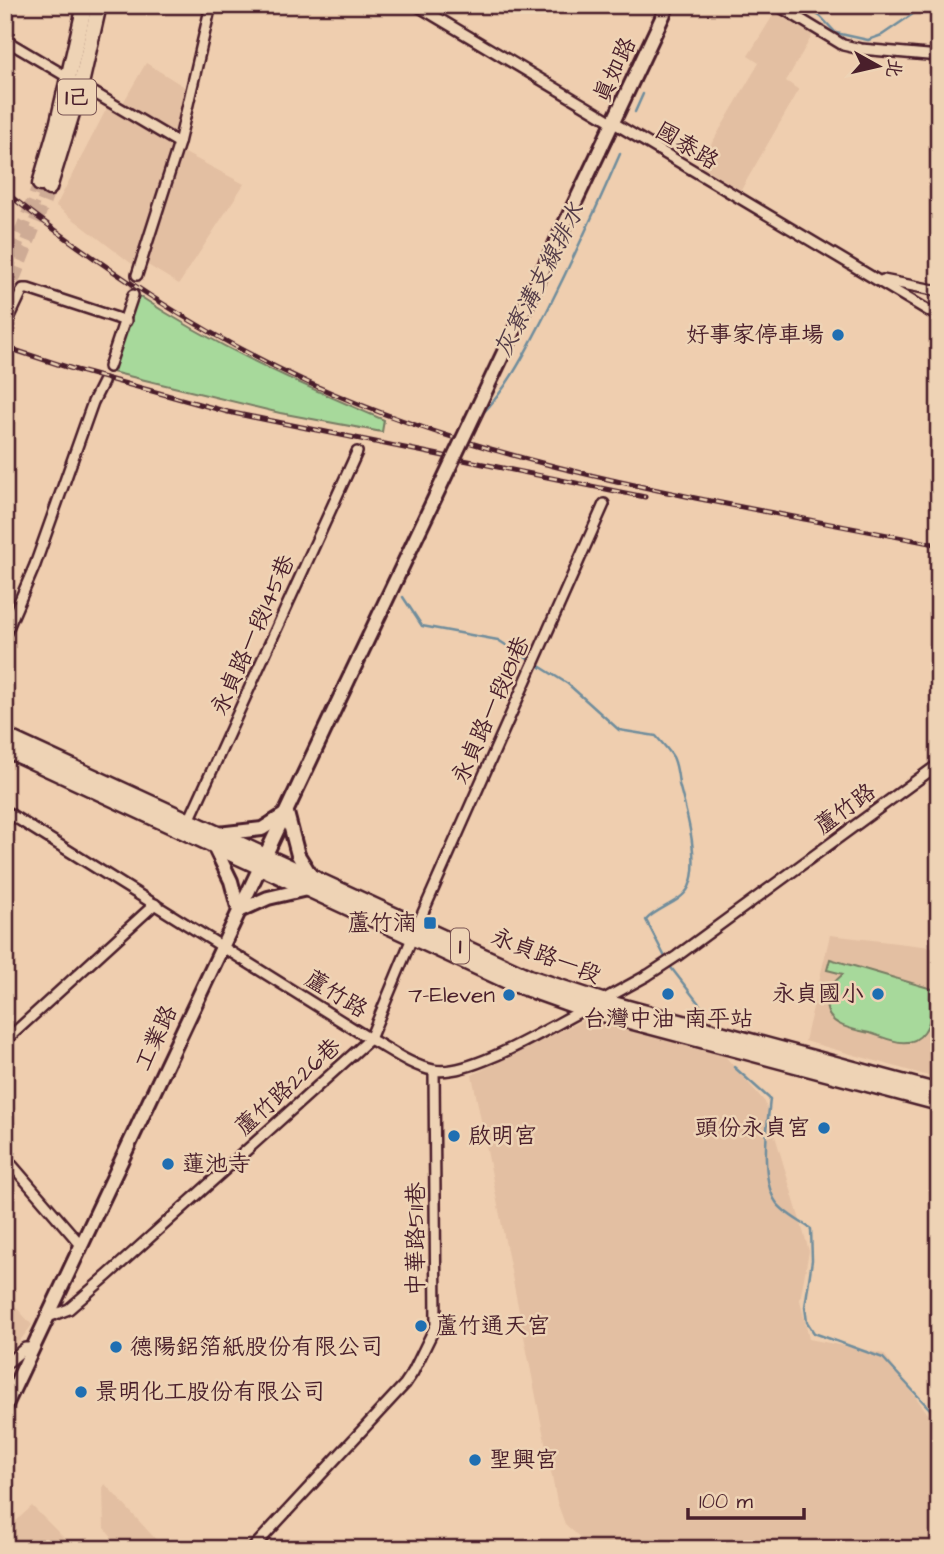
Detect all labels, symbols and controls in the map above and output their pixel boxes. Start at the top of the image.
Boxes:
street label: 真如路 [586,32,644,108]
north arrow [842,32,912,102]
text: 北 [879,57,908,79]
road number: 1己 [58,80,96,114]
street label: 國泰路 [649,115,725,177]
water label: 灰寮溝支線排水 [487,197,594,363]
place label: 好事家停車場 [686,319,824,351]
marker: 好事家停車場 [830,327,846,343]
street label: 永貞路一段145巷 [203,549,303,720]
street label: 永貞路一段181巷 [444,630,538,789]
street label: 蘆竹路 [808,776,882,842]
place label: 蘆竹湳 [347,907,416,939]
marker: 蘆竹湳 [422,915,438,931]
street label: 永貞路一段 [487,920,605,992]
road number: 1 [451,928,469,964]
street label: 蘆竹路 [298,962,374,1026]
place label: 永貞國小 [772,978,864,1010]
place label: 7-Eleven [408,979,495,1011]
marker: 台灣中油 南平站 [660,986,676,1002]
marker: 永貞國小 [870,986,886,1002]
marker: 7-Eleven [501,987,517,1003]
street label: 工業路 [127,1000,185,1076]
place label: 台灣中油 南平站 [583,1003,753,1035]
street label: 蘆竹路226巷 [228,1030,349,1143]
place label: 頭份永貞宮 [695,1112,810,1144]
place label: 啟明宮 [468,1120,537,1152]
marker: 頭份永貞宮 [816,1120,832,1136]
marker: 啟明宮 [446,1128,462,1144]
place label: 蓮池寺 [182,1148,251,1180]
marker: 蓮池寺 [160,1156,176,1172]
street label: 中華路511巷 [400,1181,432,1296]
place label: 蘆竹通天宮 [435,1310,550,1342]
marker: 蘆竹通天宮 [413,1318,429,1334]
place label: 德陽鋁箔紙股份有限公司 [130,1331,383,1363]
marker: 德陽鋁箔紙股份有限公司 [108,1339,124,1355]
place label: 景明化工股份有限公司 [95,1376,325,1408]
marker: 景明化工股份有限公司 [73,1384,89,1400]
place label: 聖興宮 [489,1444,558,1476]
marker: 聖興宮 [467,1452,483,1468]
scale bar [688,1477,804,1521]
text: 100 m [699,1487,754,1516]

